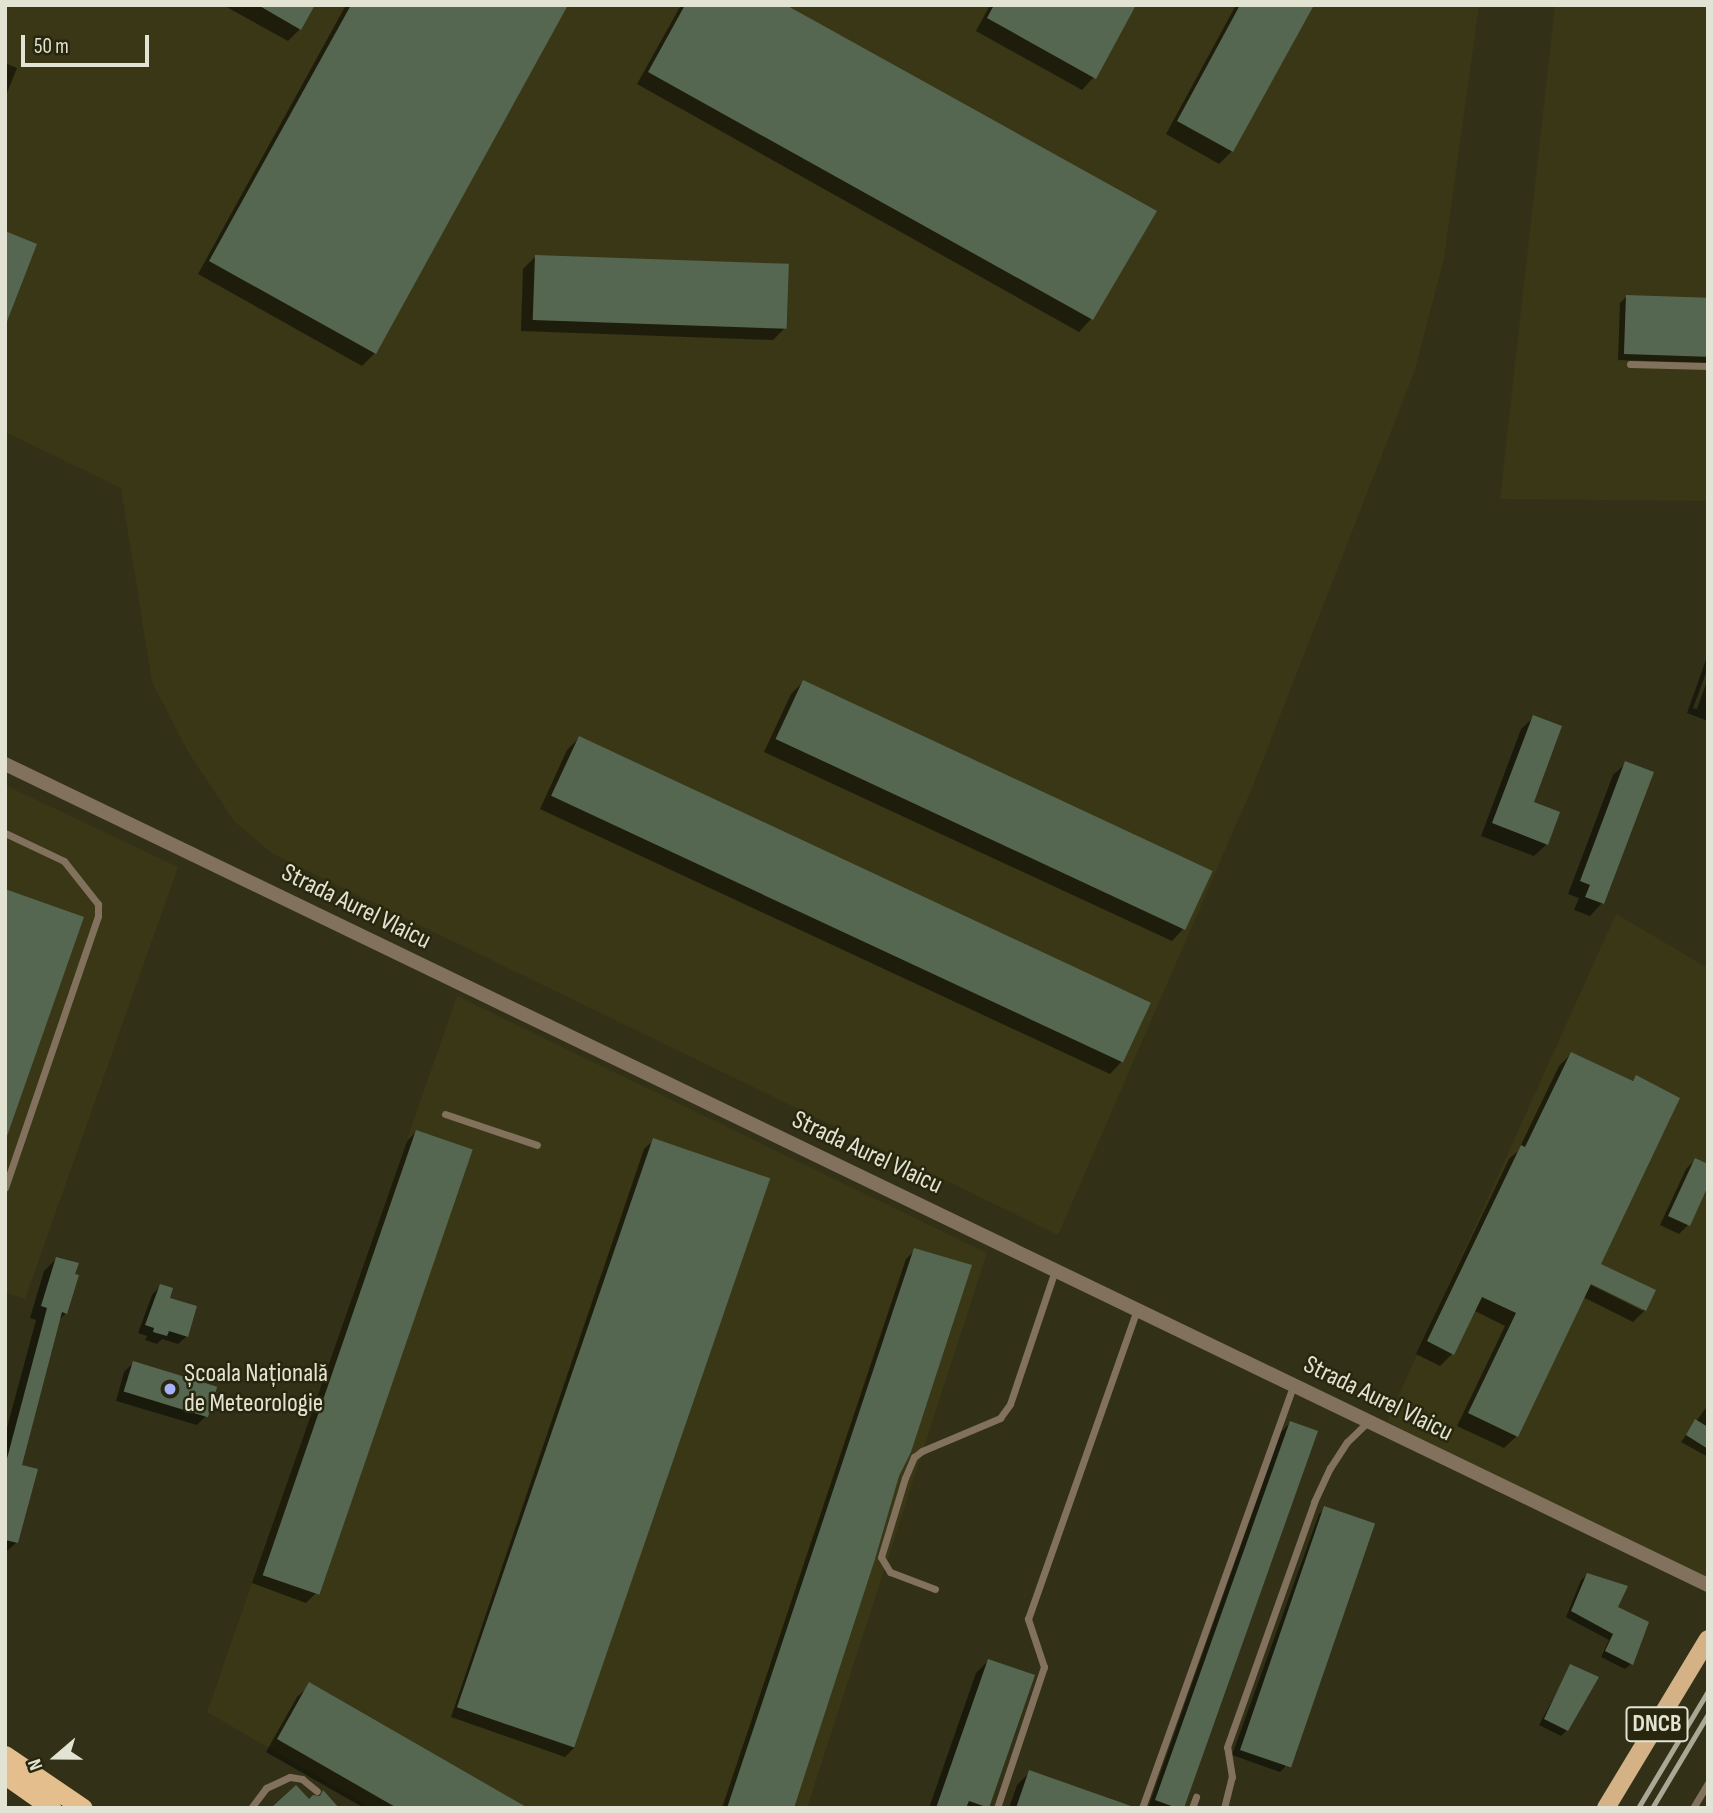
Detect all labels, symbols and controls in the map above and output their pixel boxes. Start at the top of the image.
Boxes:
scale bar [24,21,152,65]
text: 50 m [34,34,69,59]
street label: Strada Aurel Vlaicu [276,857,436,957]
street label: Strada Aurel Vlaicu [787,1105,947,1201]
street label: Strada Aurel Vlaicu [1298,1349,1458,1449]
place label: Școala Națională de Meteorologie [184,1358,328,1420]
marker: Școala Națională de Meteorologie [162,1381,178,1397]
road number: DNCB [1626,1704,1688,1744]
north arrow [21,1722,91,1792]
text: N [23,1756,48,1773]

